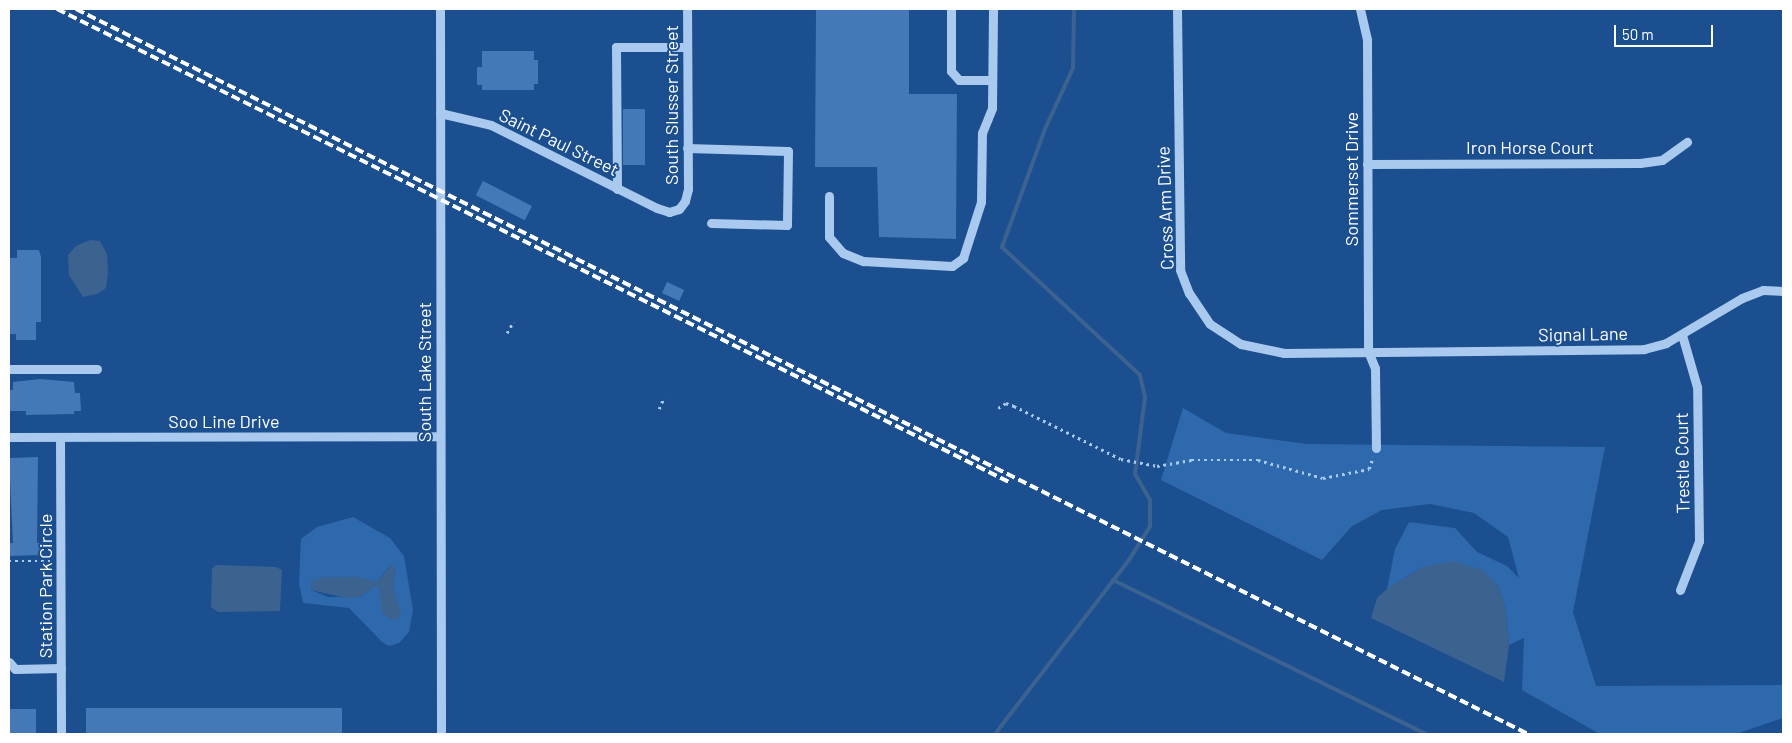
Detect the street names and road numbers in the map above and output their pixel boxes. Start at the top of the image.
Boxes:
street label: South Slusser Street [660,25,682,185]
street label: Saint Paul Street [496,104,622,180]
street label: Sommerset Drive [1340,112,1362,246]
street label: Iron Horse Court [1466,136,1594,158]
street label: Cross Arm Drive [1152,146,1178,270]
street label: South Lake Street [413,302,435,442]
street label: Signal Lane [1538,322,1628,346]
street label: Soo Line Drive [168,410,280,432]
street label: Trestle Court [1670,412,1694,514]
street label: Station Park Circle [34,514,56,658]

